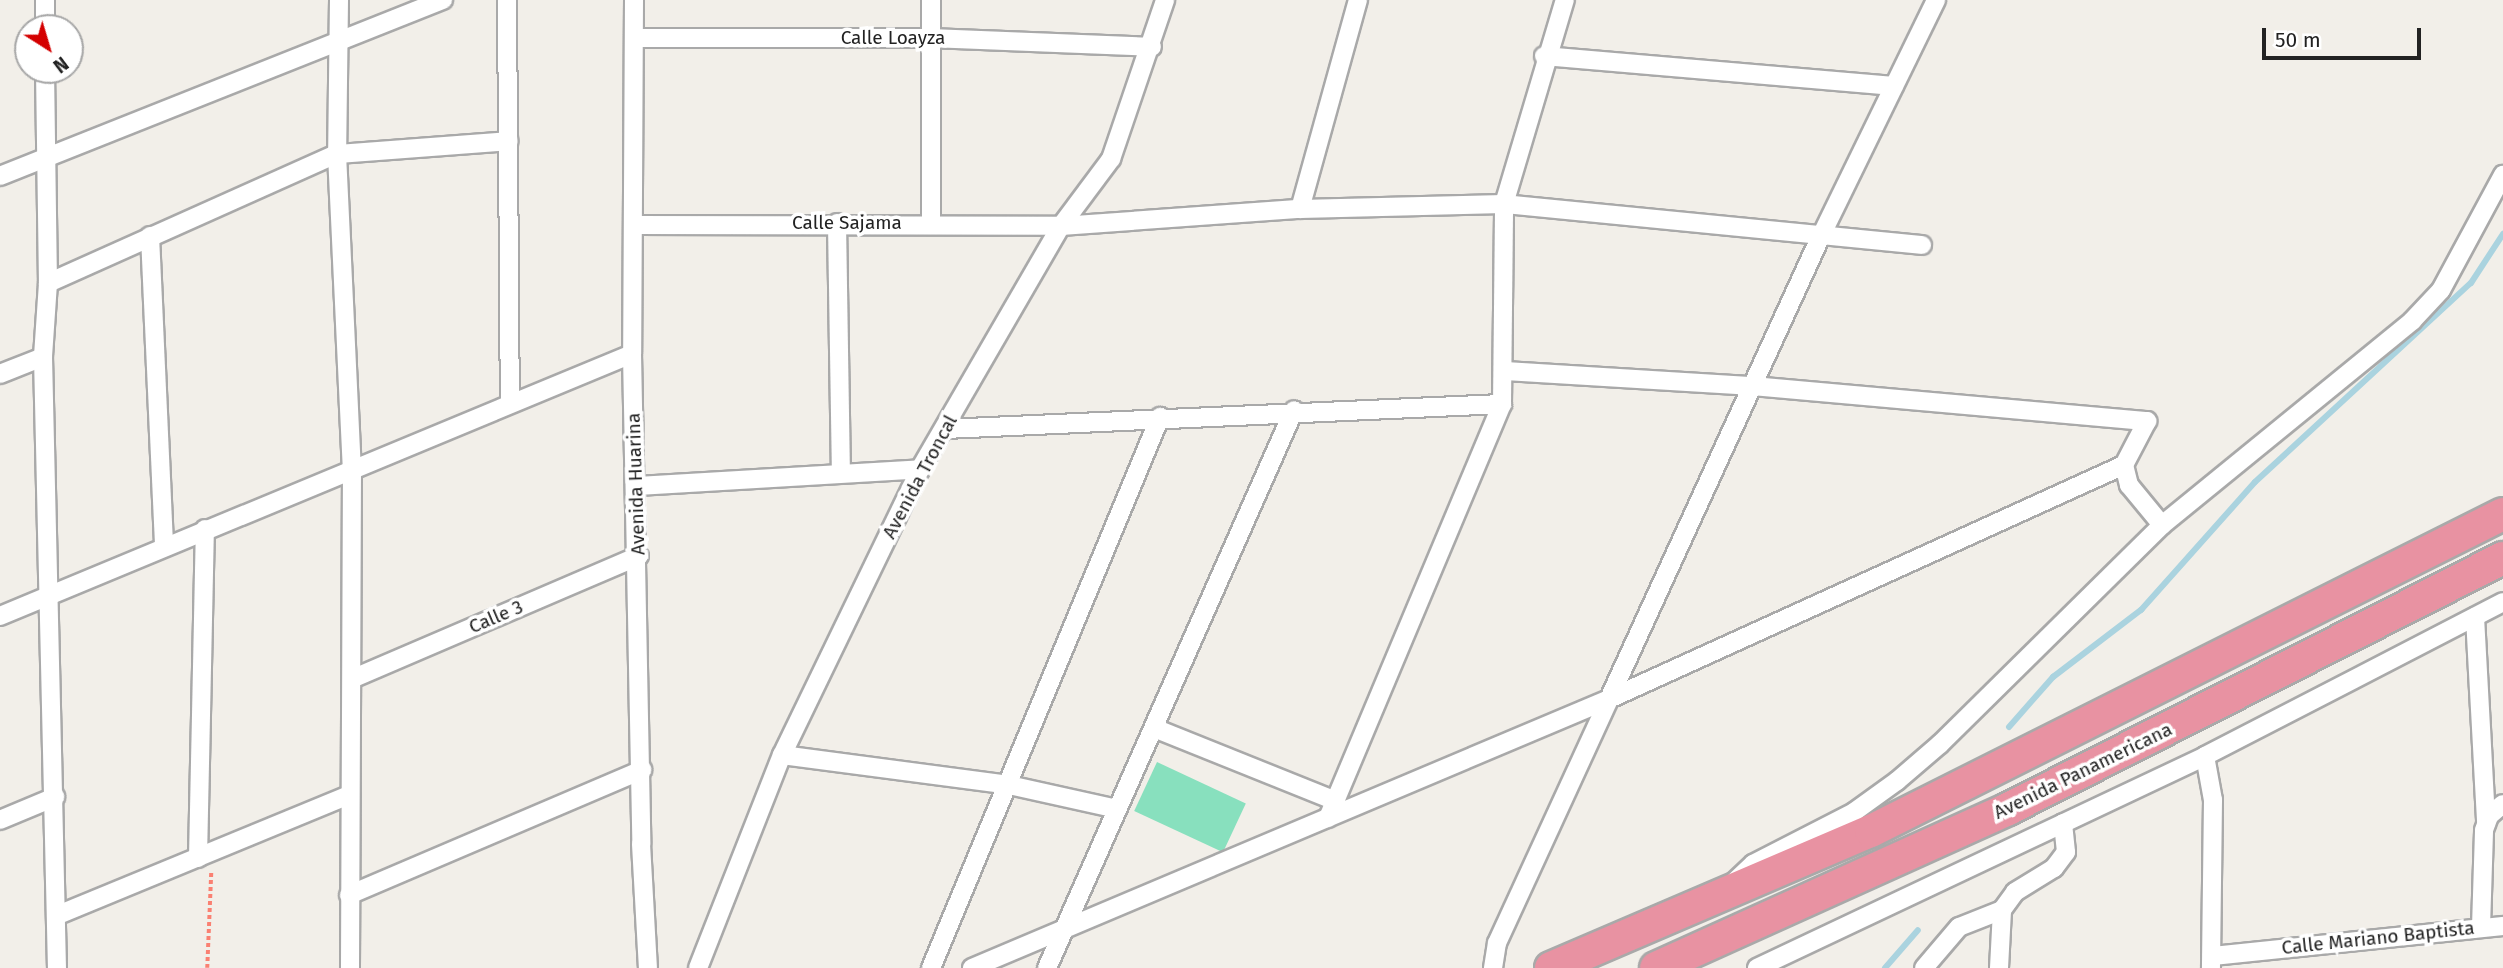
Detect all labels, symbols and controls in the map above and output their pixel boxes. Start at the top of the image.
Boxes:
north arrow [14,14,84,84]
scale bar [2265,14,2424,58]
street label: Calle Loayza [841,27,945,49]
text: 50 m [2275,27,2321,53]
text: N [49,52,73,78]
street label: Calle Sajama [792,212,902,234]
street label: Avenida Troncal [878,411,962,543]
street label: Avenida Huarina [622,413,650,555]
street label: Calle 3 [466,595,526,639]
street label: Avenida Panamericana [1990,718,2176,824]
street label: Calle Mariano Baptista [2280,917,2476,959]

